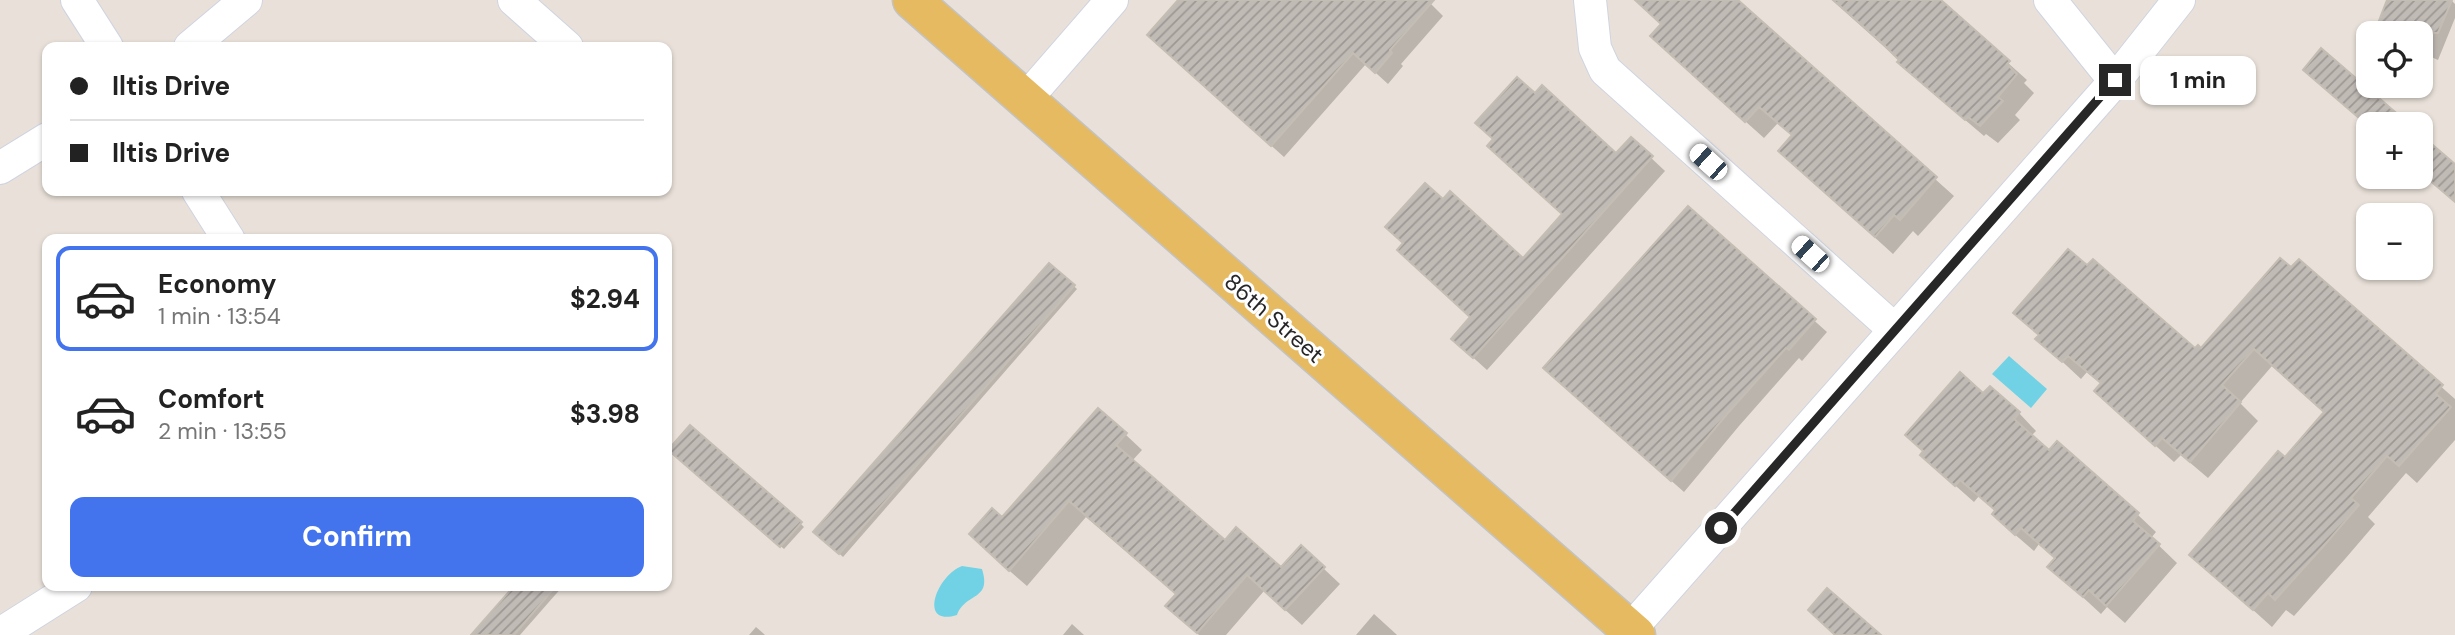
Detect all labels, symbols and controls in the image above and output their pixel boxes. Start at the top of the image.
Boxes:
map controls [2356,21,2433,280]
button: locate [2356,21,2433,98]
callout: 1 min [2140,56,2255,104]
route end [2099,64,2131,96]
text: 1 min [2170,65,2226,95]
text: Iltis Drive [112,69,230,103]
button: + [2356,112,2433,189]
text: Iltis Drive [112,136,230,170]
car [1686,140,1731,184]
button: − [2356,203,2433,280]
car [1788,232,1833,276]
icon: car [74,267,137,330]
text: Economy [158,267,276,301]
street label: 86th Street [1218,267,1330,369]
text: $2.94 [570,282,640,316]
text: 1 min · 13:54 [158,301,281,331]
icon: car [74,382,137,445]
text: Comfort [158,382,264,416]
text: $3.98 [570,397,640,431]
text: 2 min · 13:55 [158,416,287,446]
button: Confirm [70,497,644,577]
route start [1705,512,1737,544]

